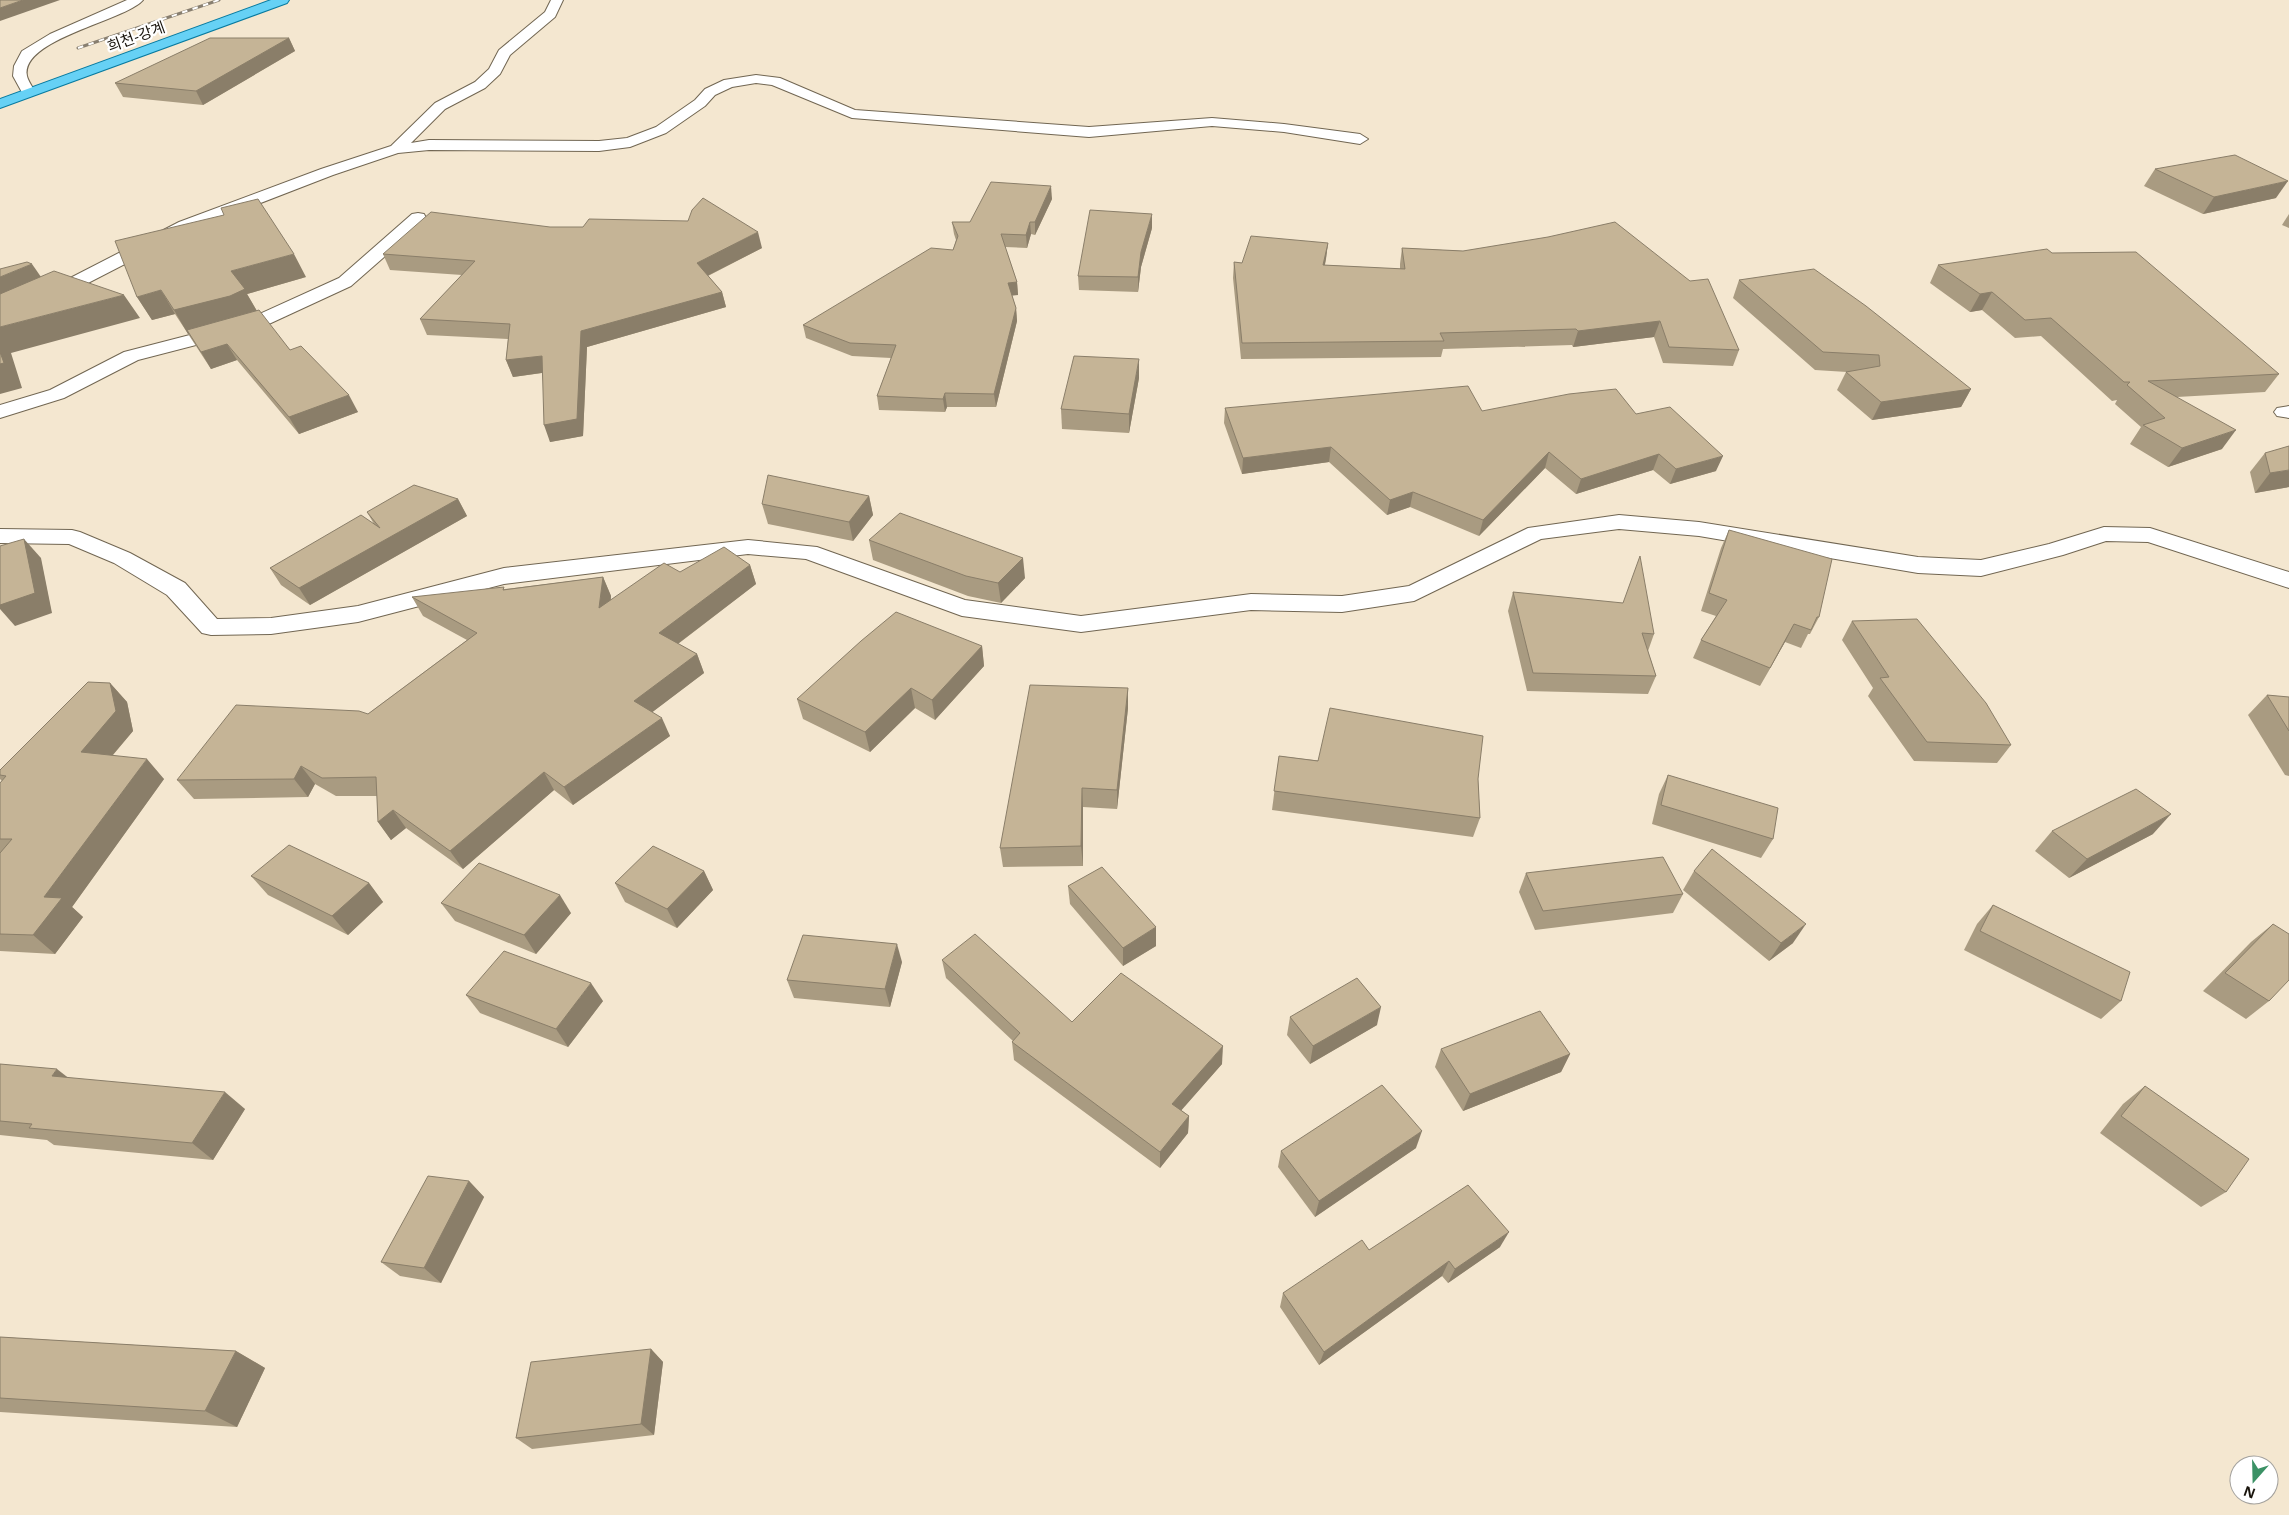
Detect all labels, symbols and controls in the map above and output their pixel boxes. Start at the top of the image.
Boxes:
street label: 희천-강계 [104,16,168,56]
north arrow [2229,1455,2279,1505]
text: N [2241,1482,2258,1504]

